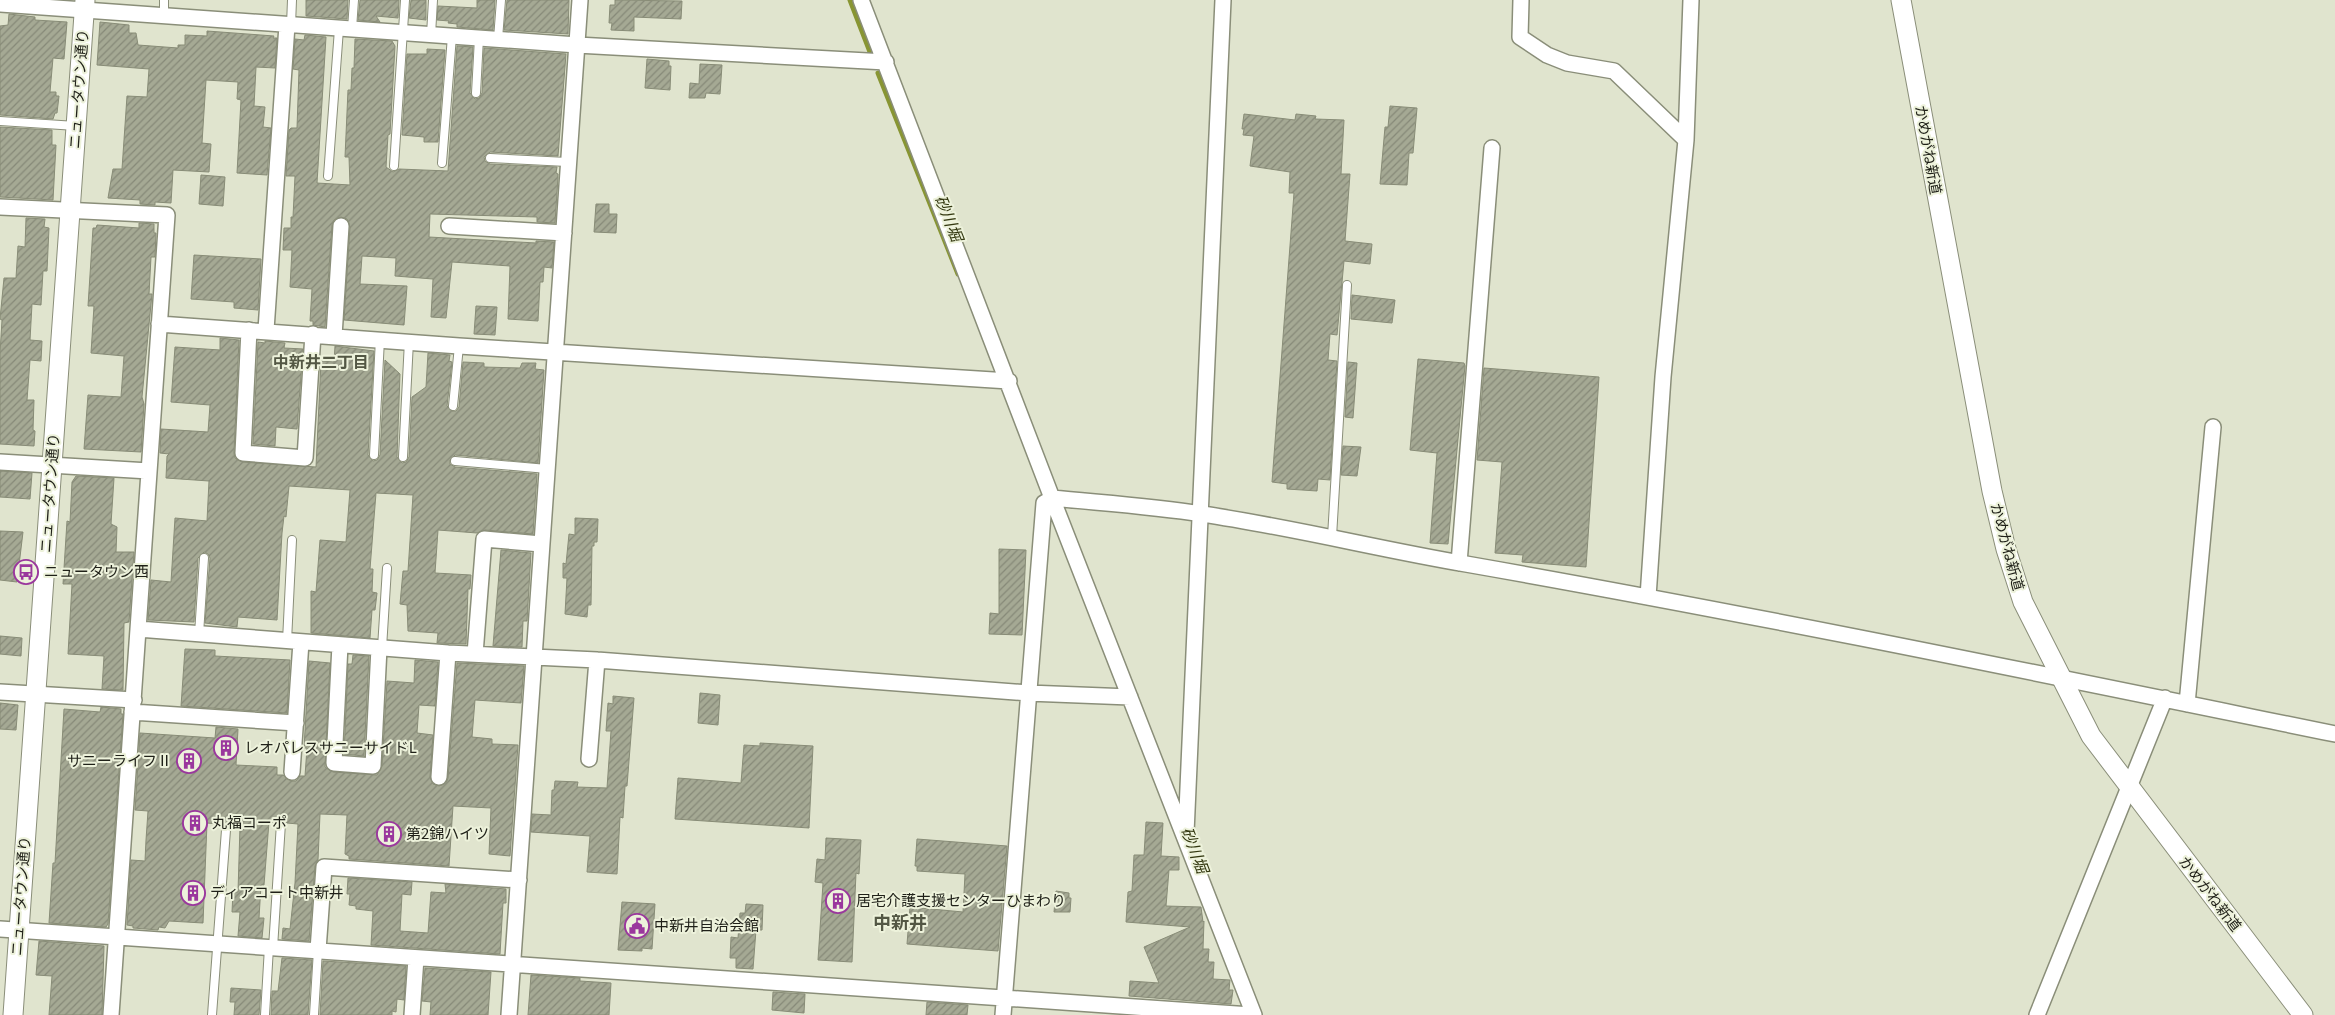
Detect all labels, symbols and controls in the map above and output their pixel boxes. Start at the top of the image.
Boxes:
street label: ニュータウン通り [63,28,92,149]
street label: かめがね新道 [1911,104,1948,196]
water label: 砂川堀 [930,191,971,247]
district label: 中新井二丁目 [273,349,369,373]
street label: ニュータウン通り [34,432,63,553]
street label: かめがね新道 [1987,500,2030,593]
bus stop icon: ニュータウン西 [13,559,39,585]
place label: ニュータウン西 [44,560,149,581]
building icon: レオパレスサニーサイドL [213,735,239,761]
place label: レオパレスサニーサイドL [244,736,417,757]
building icon: サニーライフⅡ [176,748,202,774]
place label: サニーライフⅡ [67,749,172,770]
building icon: 丸福コーポ [182,810,208,836]
place label: 丸福コーポ [212,811,287,832]
building icon: 第2錦ハイツ [376,821,402,847]
place label: 第2錦ハイツ [406,822,489,843]
water label: 砂川堀 [1176,823,1217,879]
street label: ニュータウン通り [5,835,34,956]
street label: かめがね新道 [2175,851,2247,935]
building icon: ディアコート中新井 [180,880,206,906]
place label: ディアコート中新井 [210,881,344,902]
building icon: 居宅介護支援センターひまわり [825,888,851,914]
place label: 居宅介護支援センターひまわり [856,889,1066,910]
district label: 中新井 [873,908,927,934]
public building icon: 中新井自治会館 [624,913,650,939]
place label: 中新井自治会館 [654,914,759,935]

